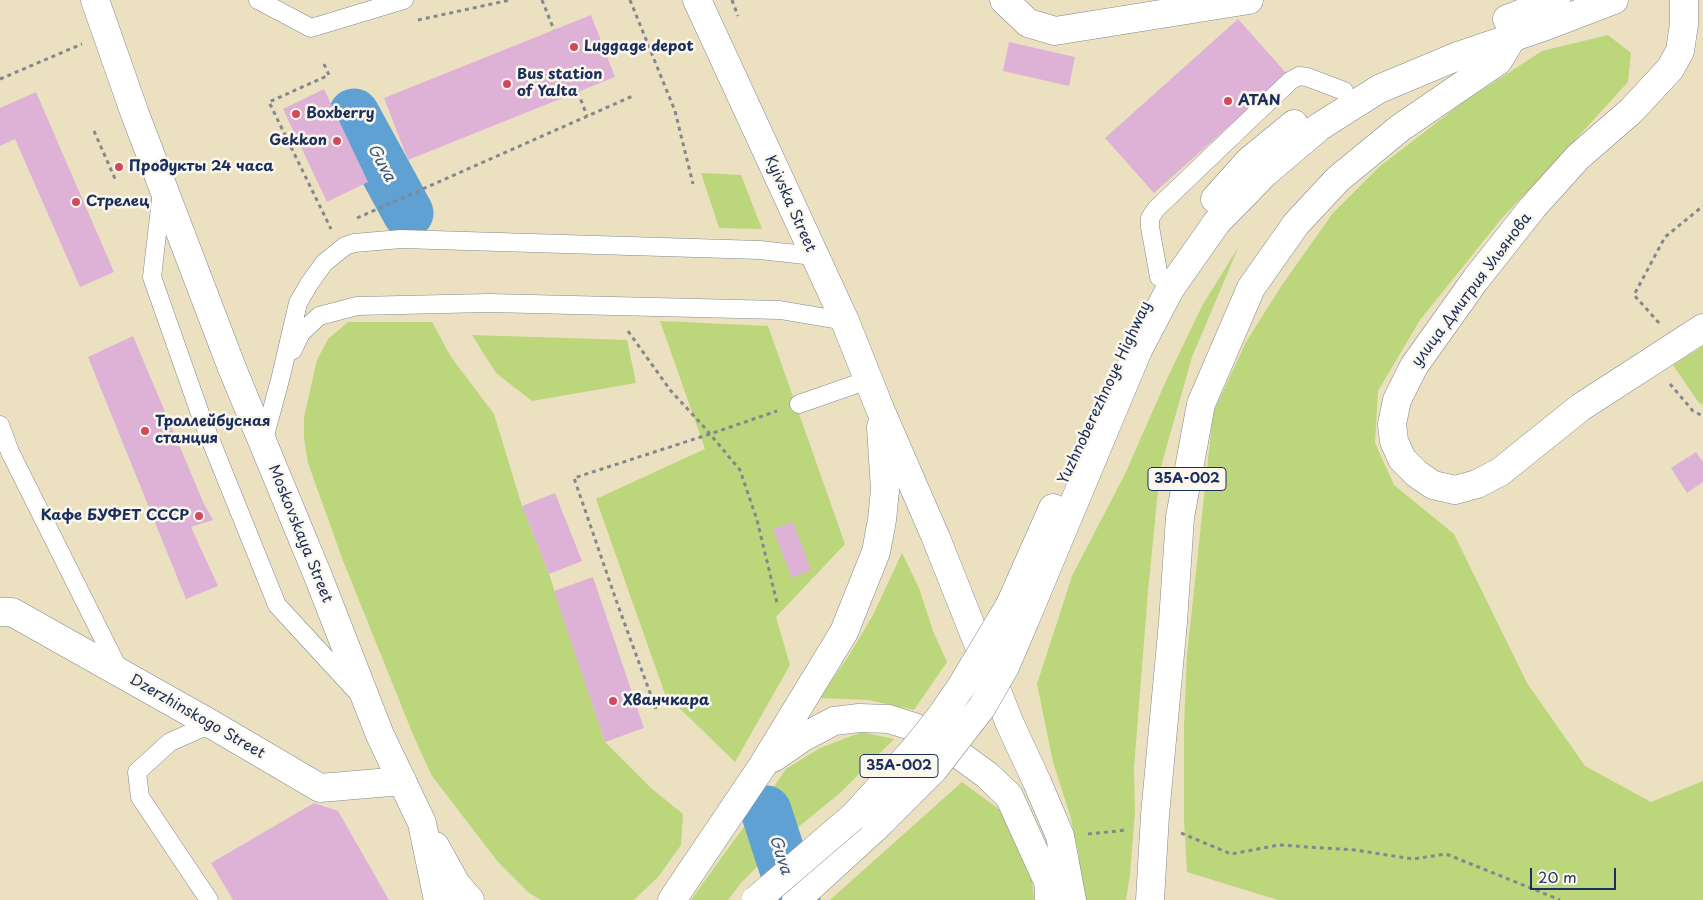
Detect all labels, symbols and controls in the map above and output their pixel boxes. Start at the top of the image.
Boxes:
place label: Luggage depot [584,38,694,56]
marker: Luggage depot [568,41,580,53]
place label: Bus station of Yalta [517,66,602,101]
marker: Bus station of Yalta [501,78,513,90]
place label: ATAN [1238,92,1281,110]
marker: ATAN [1222,95,1234,107]
place label: Boxberry [306,105,374,123]
marker: Boxberry [290,108,302,120]
place label: Gekkon [269,132,327,150]
marker: Gekkon [331,135,343,147]
water label: Guva [363,141,399,185]
street label: Kyivska Street [761,153,819,255]
place label: Продукты 24 часа [129,158,274,176]
marker: Продукты 24 часа [113,161,125,173]
place label: Стрелец [86,193,149,211]
marker: Стрелец [70,196,82,208]
street label: улица Дмитрия Ульянова [1408,210,1536,370]
street label: Yuzhnoberezhnoye Highway [1055,299,1155,487]
place label: Троллейбусная станция [155,413,271,448]
marker: Троллейбусная станция [139,425,151,437]
street label: Moskovskaya Street [264,462,336,606]
road number: 35А-002 [1148,468,1226,490]
place label: Кафе БУФЕТ СССР [41,507,189,525]
marker: Кафе БУФЕТ СССР [193,510,205,522]
street label: Dzerzhinskogo Street [126,671,268,763]
place label: Хванчкара [623,692,709,710]
marker: Хванчкара [607,695,619,707]
road number: 35А-002 [860,754,938,778]
water label: Guva [765,833,795,877]
scale bar [1533,858,1619,890]
text: 20 m [1538,865,1577,888]

